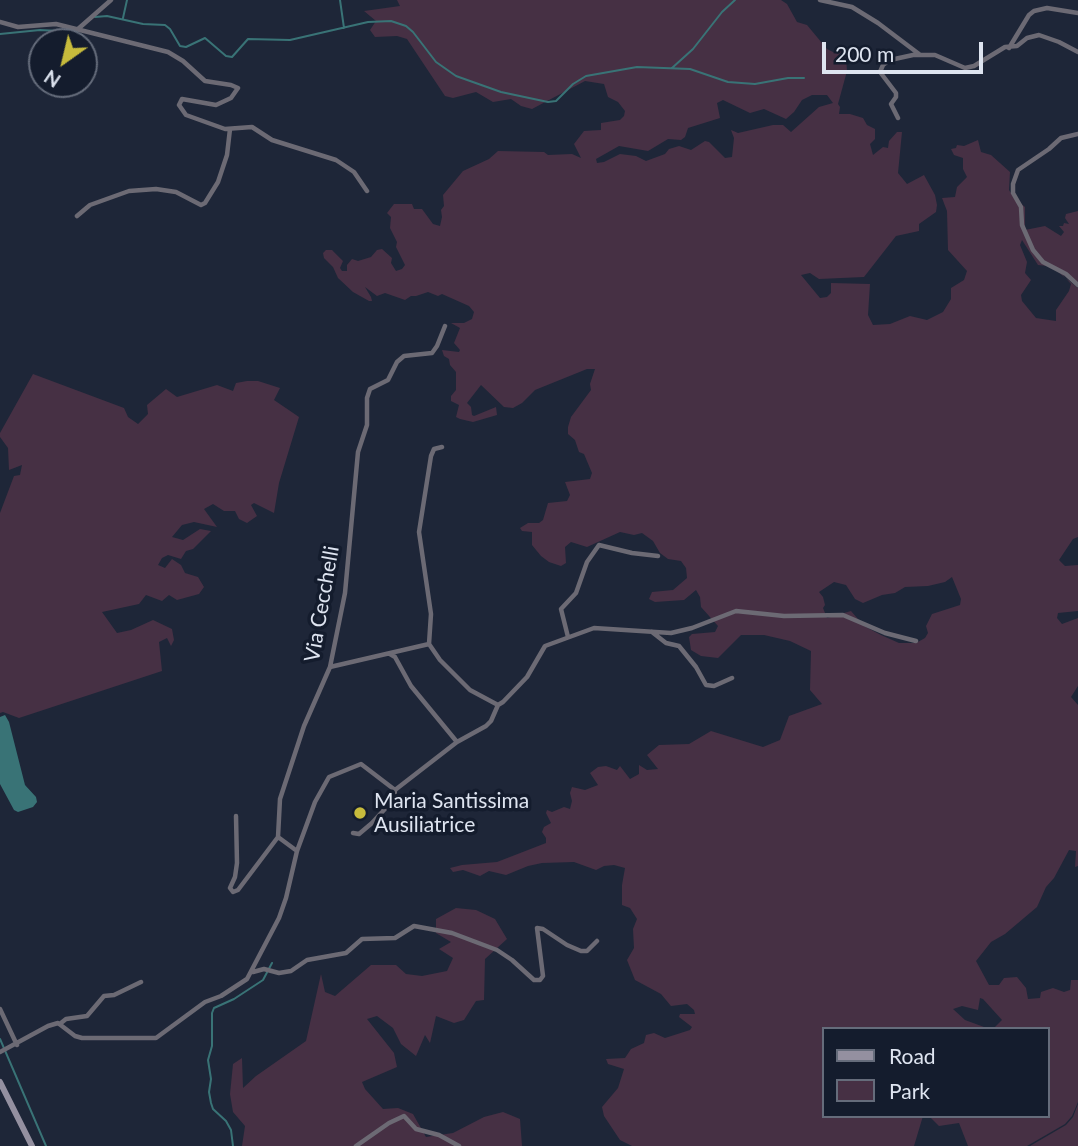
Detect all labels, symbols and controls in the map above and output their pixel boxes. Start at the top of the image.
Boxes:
north arrow [28,28,98,98]
scale bar [826,28,987,72]
text: 200 m [835,41,894,66]
text: N [40,66,65,93]
street label: Via Cecchelli [299,544,345,664]
place label: Maria Santissima Ausiliatrice [374,788,529,838]
marker: Maria Santissima Ausiliatrice [352,805,368,821]
legend [822,1027,1050,1118]
text: Road [889,1043,936,1068]
text: Park [889,1078,930,1103]

